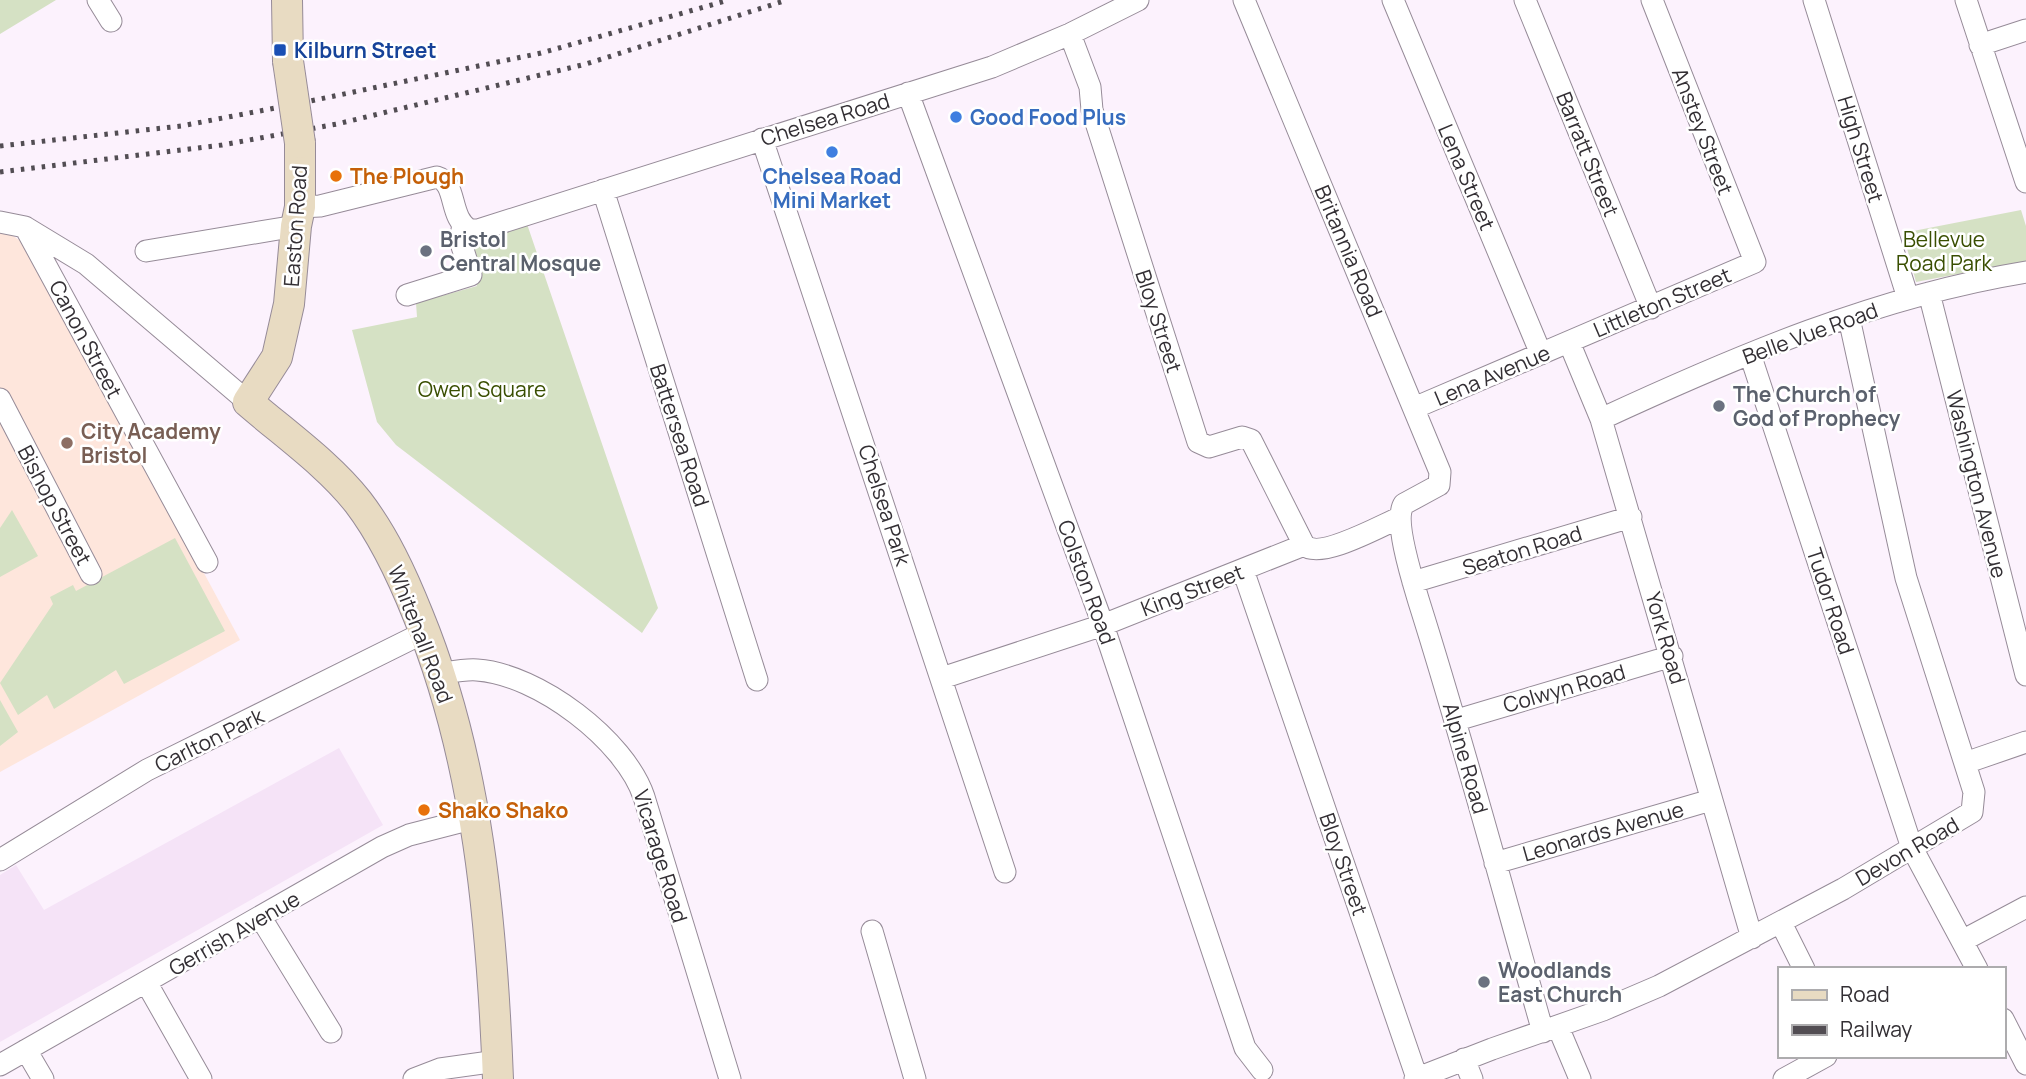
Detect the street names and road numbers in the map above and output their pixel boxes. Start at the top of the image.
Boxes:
street label: Anstey Street [1666,64,1740,198]
street label: Chelsea Road [757,86,893,152]
street label: Barratt Street [1550,87,1626,221]
street label: High Street [1832,92,1890,206]
street label: Lena Street [1432,120,1502,234]
street label: Easton Road [277,164,313,288]
street label: Britannia Road [1309,181,1389,321]
street label: Littleton Street [1589,260,1735,344]
street label: Bloy Street [1129,266,1189,376]
street label: Canon Street [43,275,129,403]
street label: Belle Vue Road [1738,296,1882,370]
street label: Lena Avenue [1430,338,1554,412]
street label: Battersea Road [644,360,716,510]
street label: Washington Avenue [1940,387,2014,581]
street label: Bishop Street [12,440,98,570]
street label: Chelsea Park [852,441,918,570]
street label: Colston Road [1052,516,1122,648]
street label: Seaton Road [1459,519,1585,581]
street label: Tudor Road [1801,544,1861,658]
street label: King Street [1136,558,1248,622]
street label: Whitehall Road [382,561,460,707]
street label: York Road [1640,589,1692,687]
street label: Colwyn Road [1500,657,1628,719]
street label: Alpine Road [1437,699,1495,817]
street label: Carlton Park [150,701,269,778]
street label: Vicarage Road [627,786,695,926]
street label: Leonards Avenue [1519,795,1687,867]
street label: Bloy Street [1313,809,1375,919]
street label: Devon Road [1850,810,1964,892]
street label: Gerrish Avenue [163,884,305,982]

